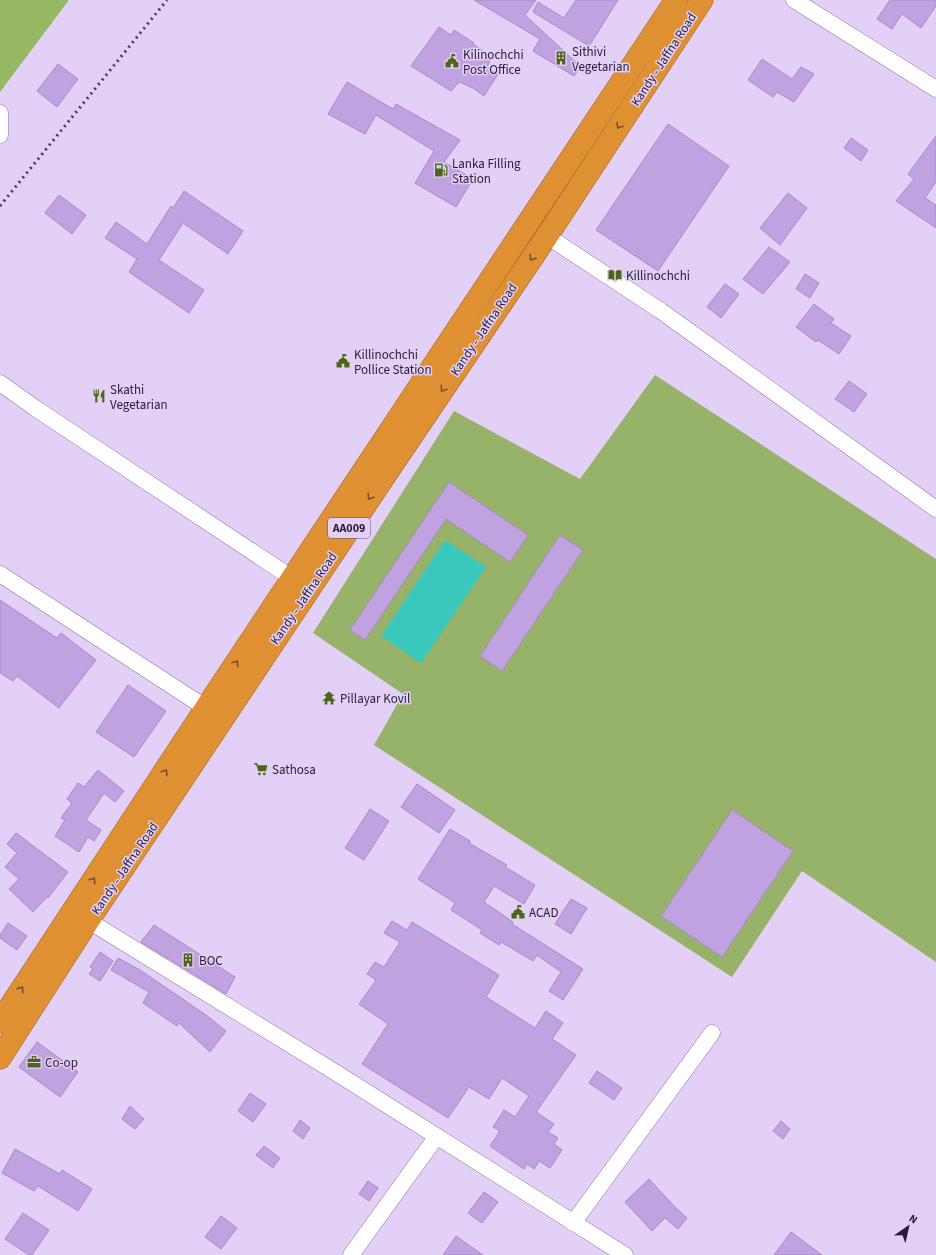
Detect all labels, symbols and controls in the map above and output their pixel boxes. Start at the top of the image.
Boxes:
street label: Kandy - Jaffna Road [627,9,701,110]
place label: Sithivi Vegetarian [572,43,630,76]
place label: Kilinochchi Post Office [463,46,524,79]
building icon: Sithivi Vegetarian [553,50,569,66]
public building icon: Kilinochchi Post Office [444,53,460,69]
one-way arrow [616,122,623,129]
place label: Lanka Filling Station [452,155,521,188]
fuel station icon: Lanka Filling Station [433,162,449,178]
one-way arrow [529,254,536,261]
library icon: Killinochchi [607,267,623,283]
place label: Killinochchi [626,267,690,285]
street label: Kandy - Jaffna Road [446,280,522,379]
place label: Killinochchi Pollice Station [354,346,432,379]
public building icon: Killinochchi Pollice Station [335,353,351,369]
place label: Skathi Vegetarian [110,381,168,414]
one-way arrow [440,385,448,392]
restaurant icon: Skathi Vegetarian [91,388,107,404]
one-way arrow [367,493,375,500]
road number: AA009 [328,518,370,538]
street label: Kandy - Jaffna Road [266,549,342,648]
one-way arrow [231,660,239,667]
temple icon: Pillayar Kovil [321,690,337,706]
place label: Pillayar Kovil [340,690,410,708]
supermarket icon: Sathosa [253,761,269,777]
place label: Sathosa [272,761,316,779]
one-way arrow [160,769,168,776]
street label: Kandy - Jaffna Road [87,819,163,918]
one-way arrow [88,877,96,884]
public building icon: ACAD [510,904,526,920]
place label: ACAD [529,904,558,922]
building icon: BOC [180,952,196,968]
place label: BOC [199,952,223,970]
one-way arrow [16,986,24,993]
office icon: Co-op [26,1054,42,1070]
place label: Co-op [45,1054,78,1072]
north arrow [888,1207,928,1247]
text: N [906,1211,921,1227]

